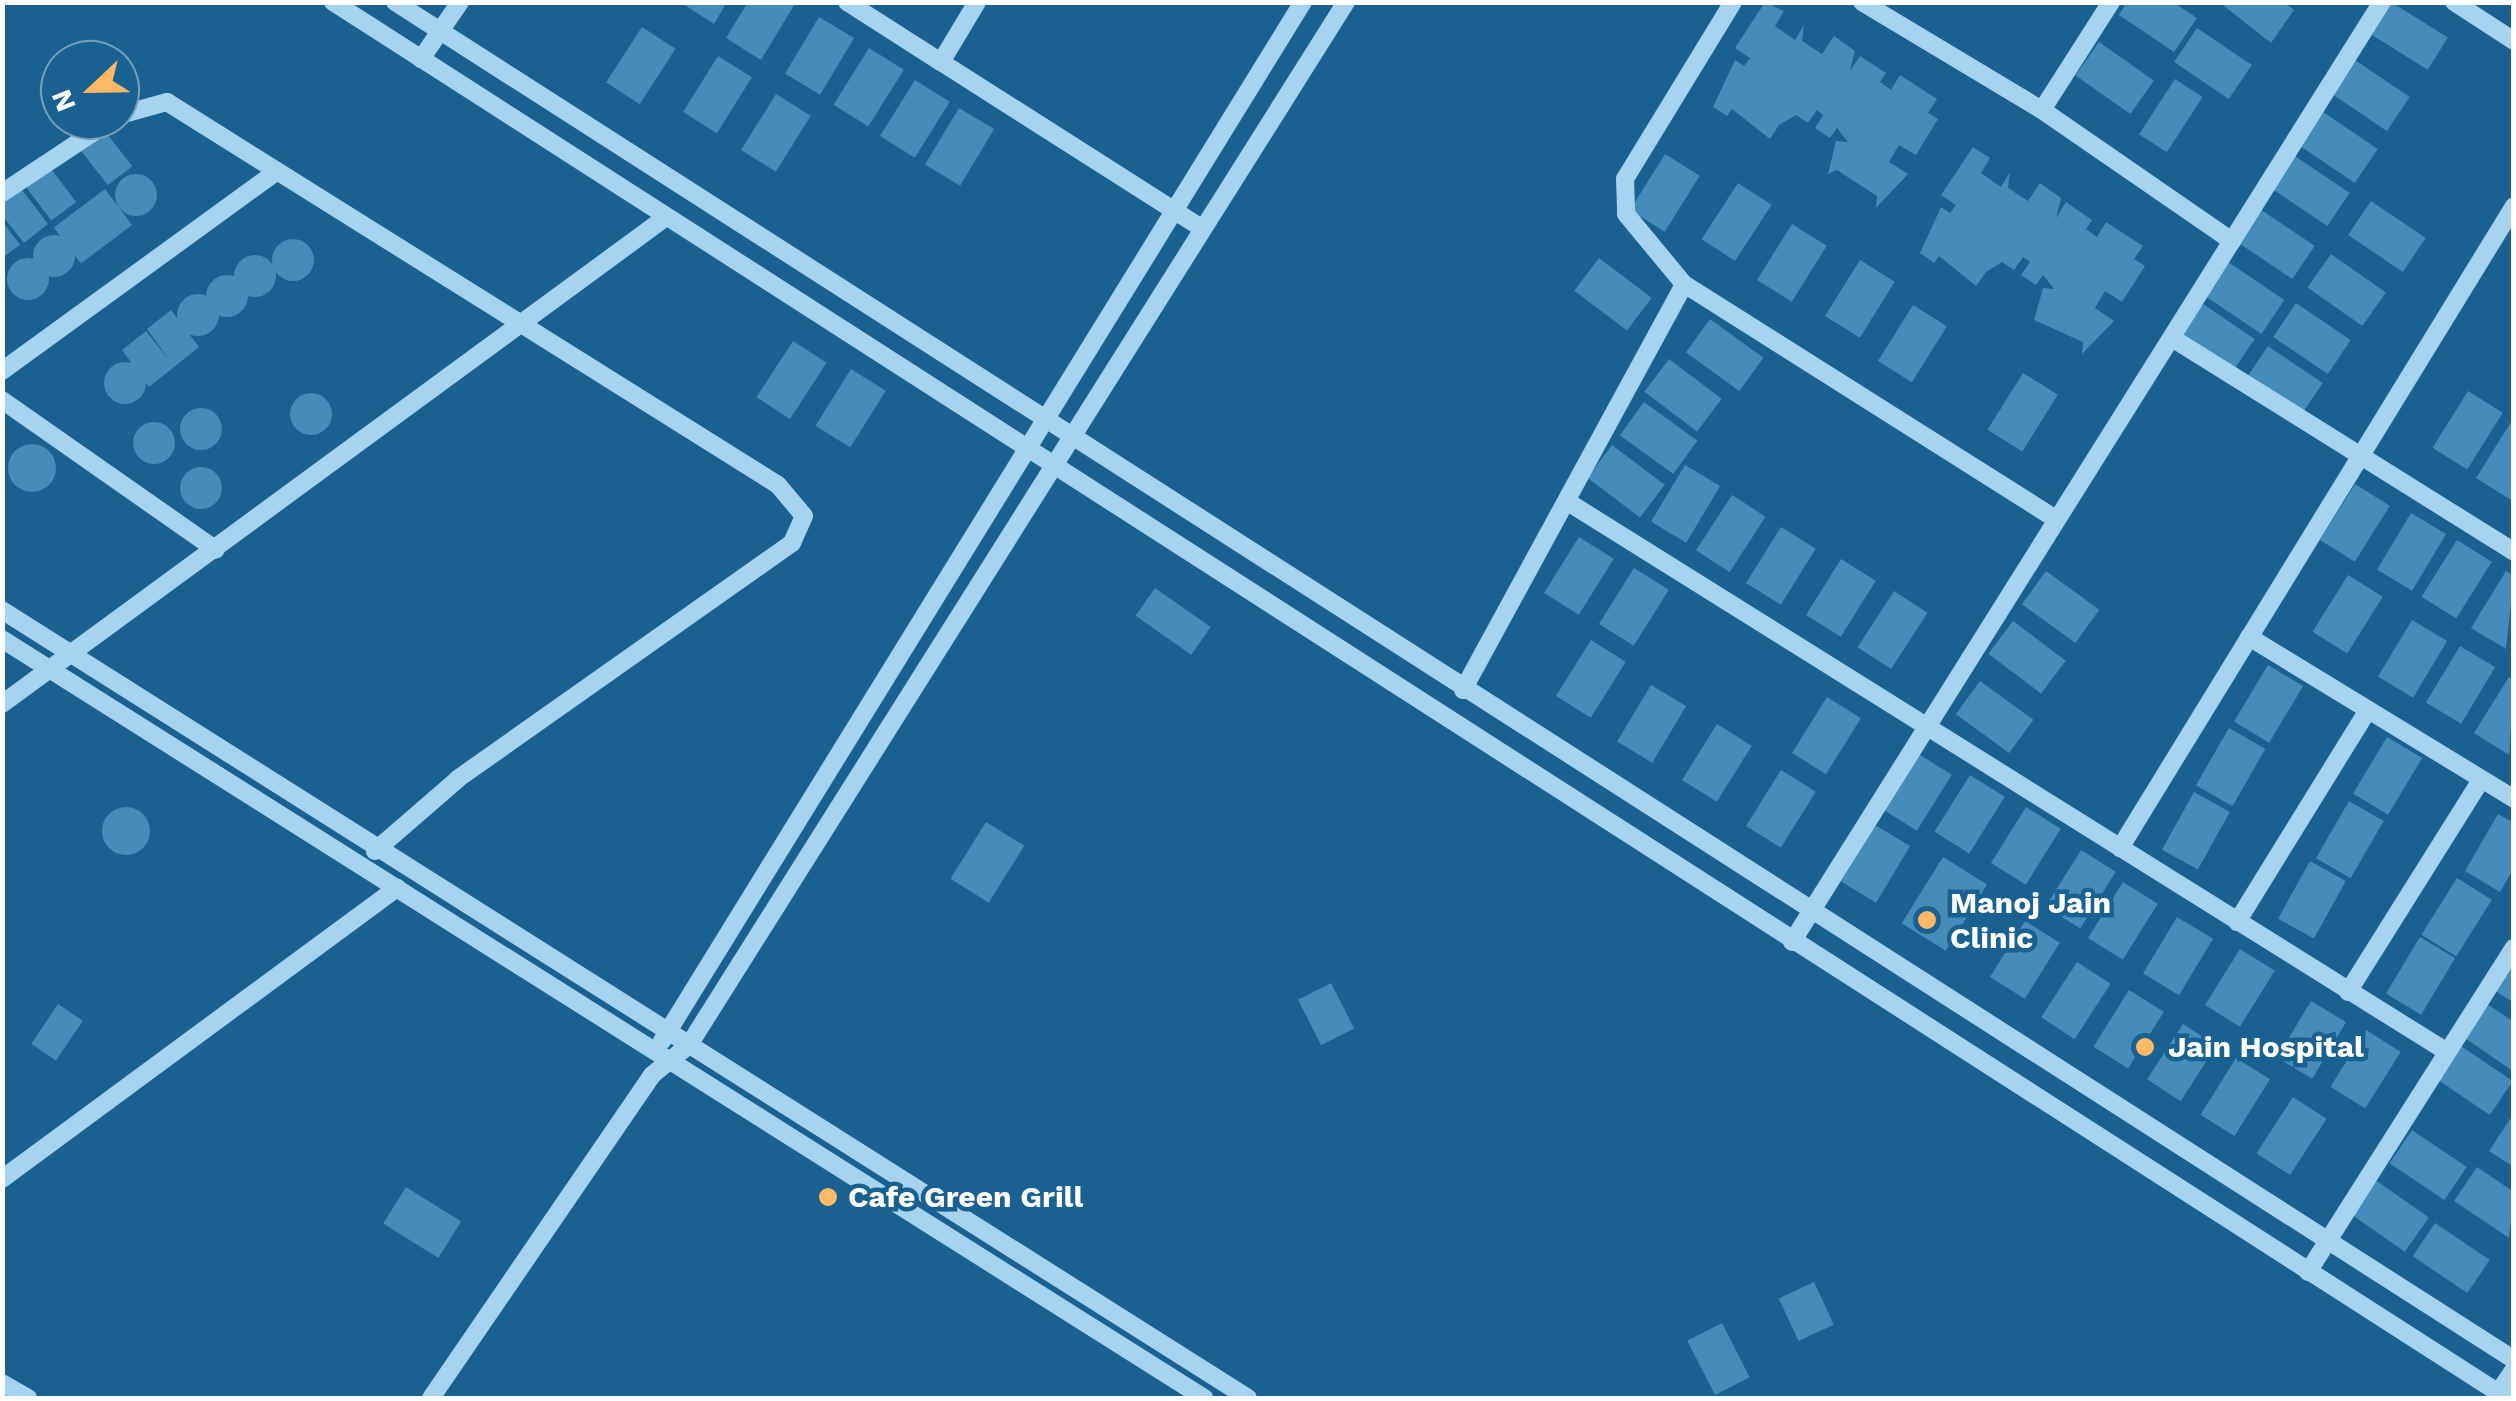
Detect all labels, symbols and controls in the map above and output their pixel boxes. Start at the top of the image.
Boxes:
north arrow [40,40,140,140]
text: N [44,85,83,116]
place label: Manoj Jain Clinic [1950,885,2112,956]
marker: Manoj Jain Clinic [1914,907,1940,933]
place label: Jain Hospital [2168,1029,2364,1065]
marker: Jain Hospital [2132,1034,2158,1060]
place label: Cafe Green Grill [848,1179,1083,1215]
marker: Cafe Green Grill [817,1186,839,1208]

